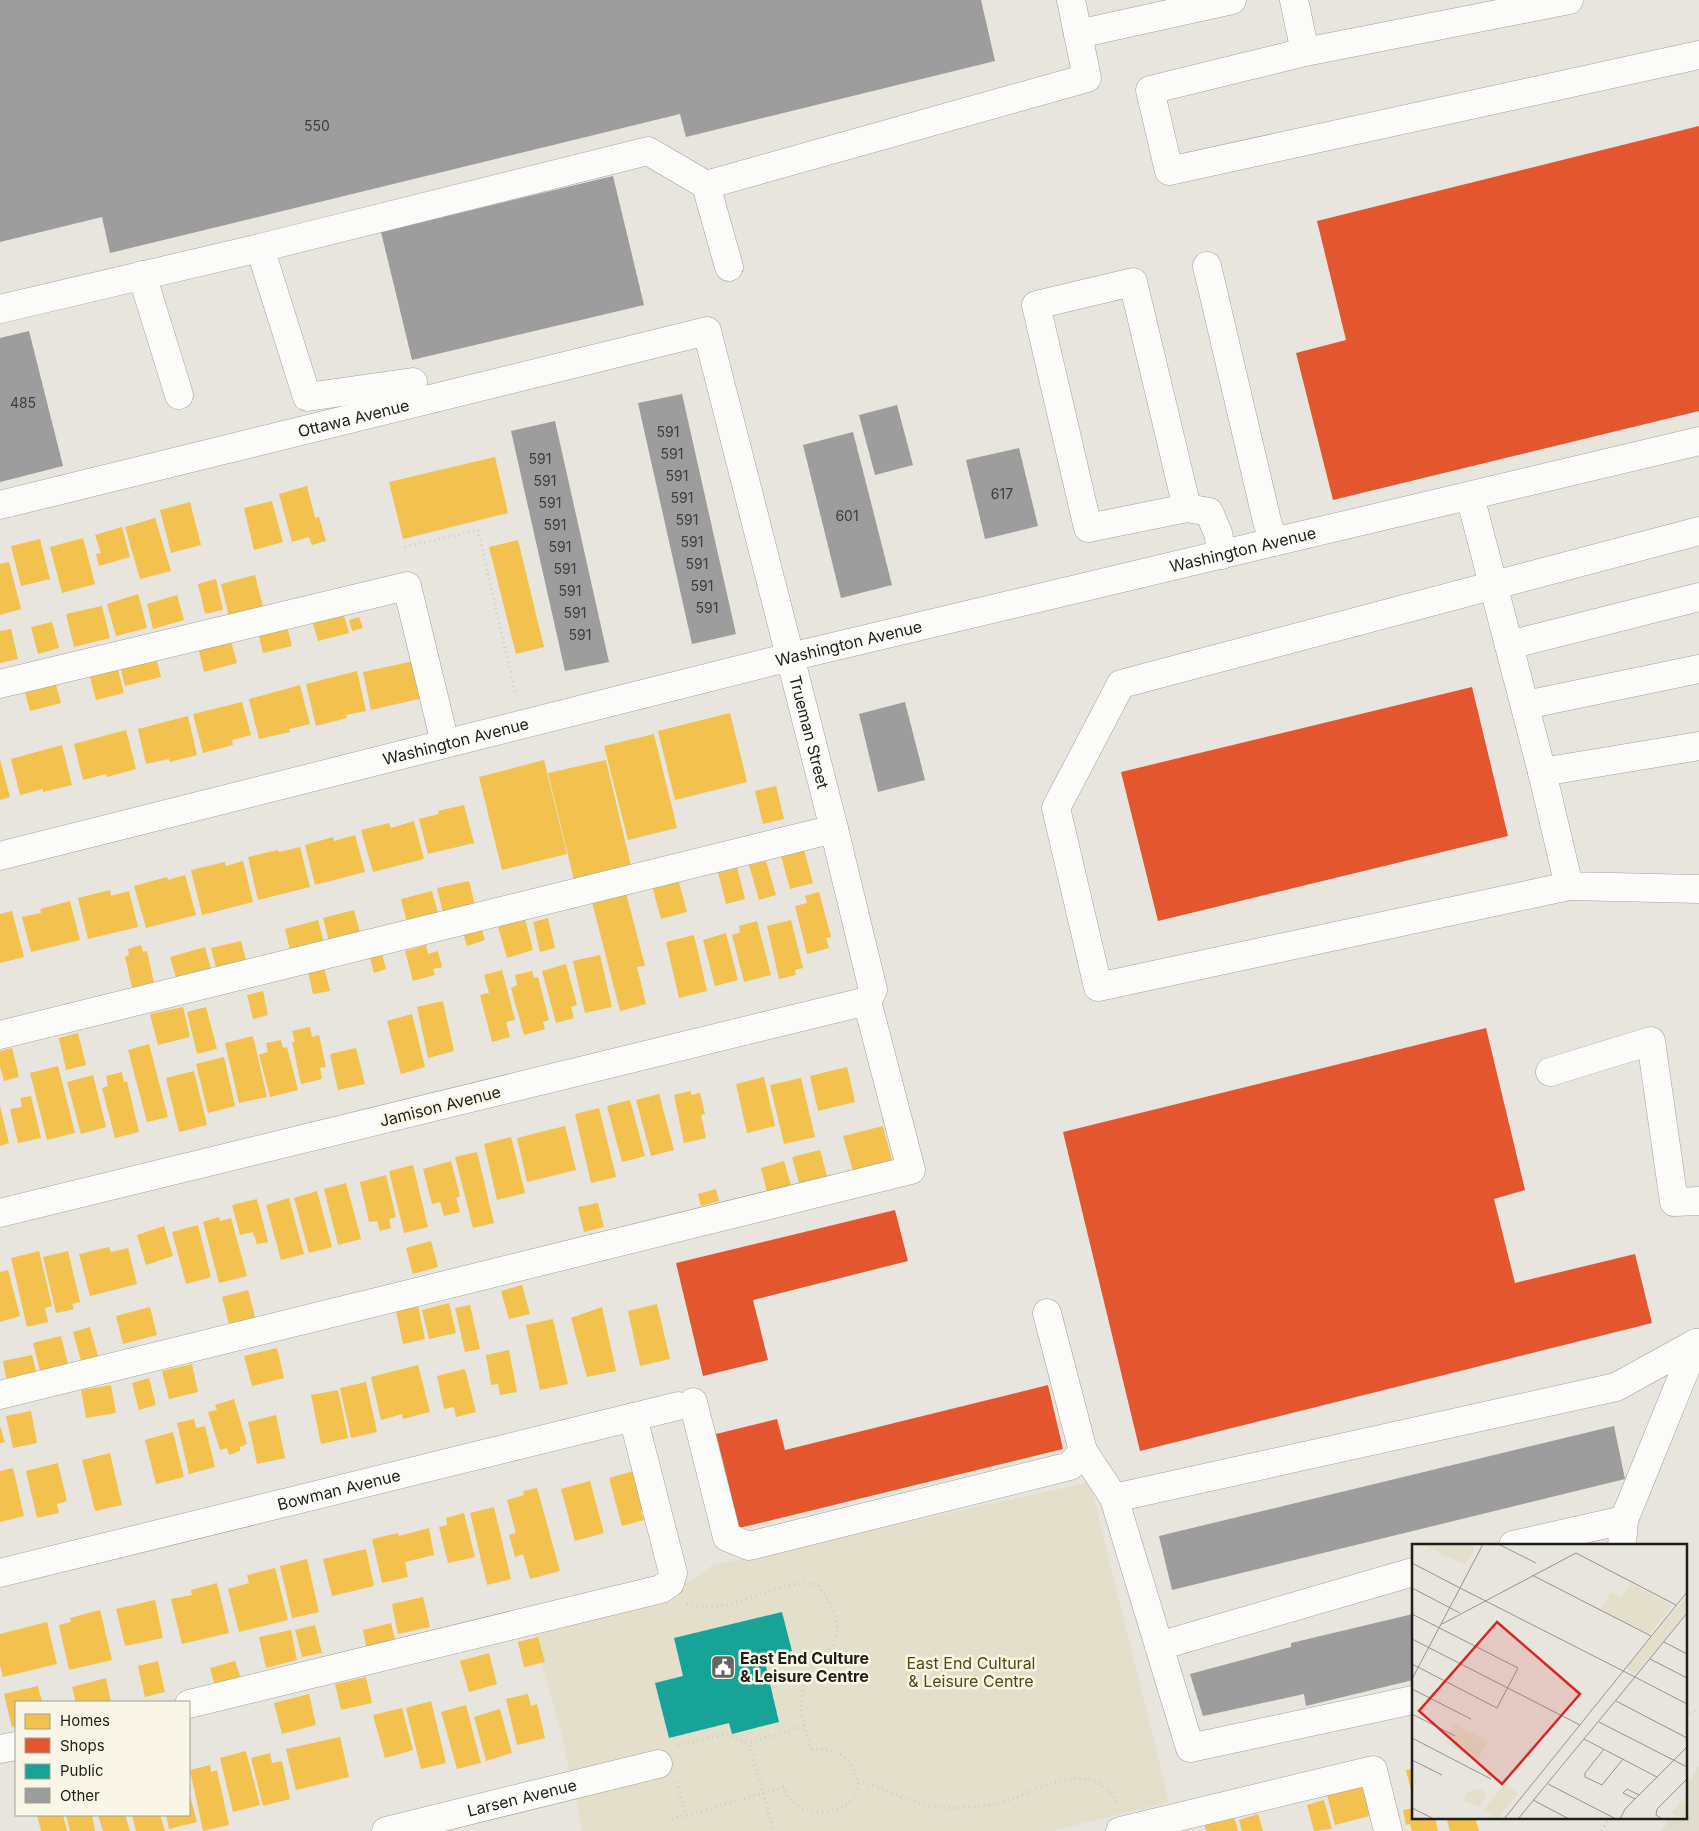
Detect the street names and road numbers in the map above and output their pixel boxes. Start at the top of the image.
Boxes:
street label: Ottawa Avenue [296,395,411,441]
street label: Washington Avenue [1168,522,1318,576]
street label: Washington Avenue [773,616,924,670]
street label: Trueman Street [785,673,833,791]
street label: Washington Avenue [381,713,531,769]
street label: Jamison Avenue [377,1081,503,1131]
street label: Bowman Avenue [275,1465,402,1514]
street label: Larsen Avenue [465,1774,579,1821]

